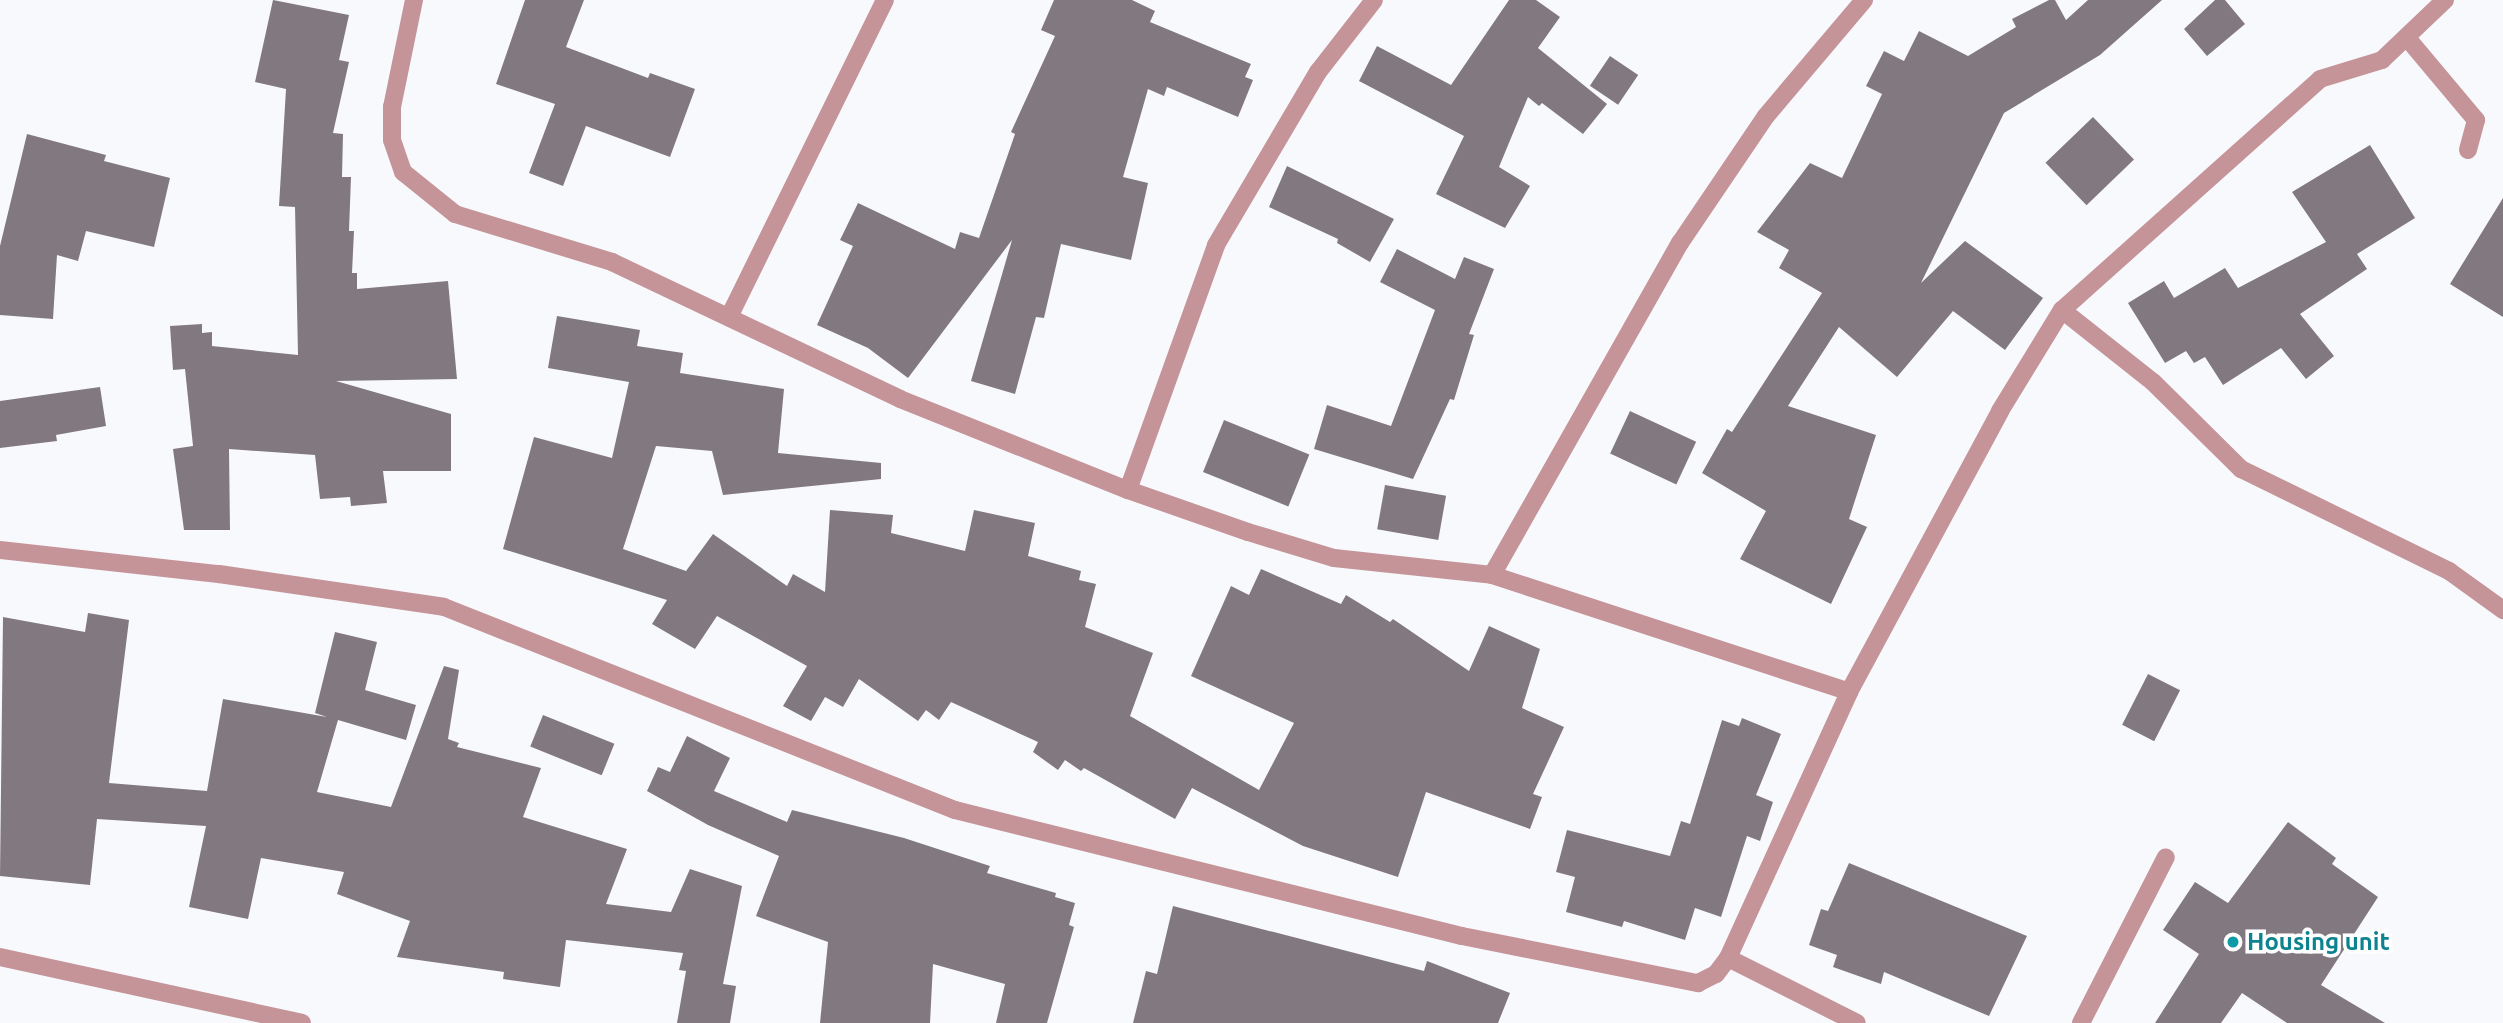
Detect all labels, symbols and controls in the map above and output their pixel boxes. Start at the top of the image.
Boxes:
place label: Housing unit [2247,928,2390,956]
marker: Housing unit [2225,934,2241,950]

